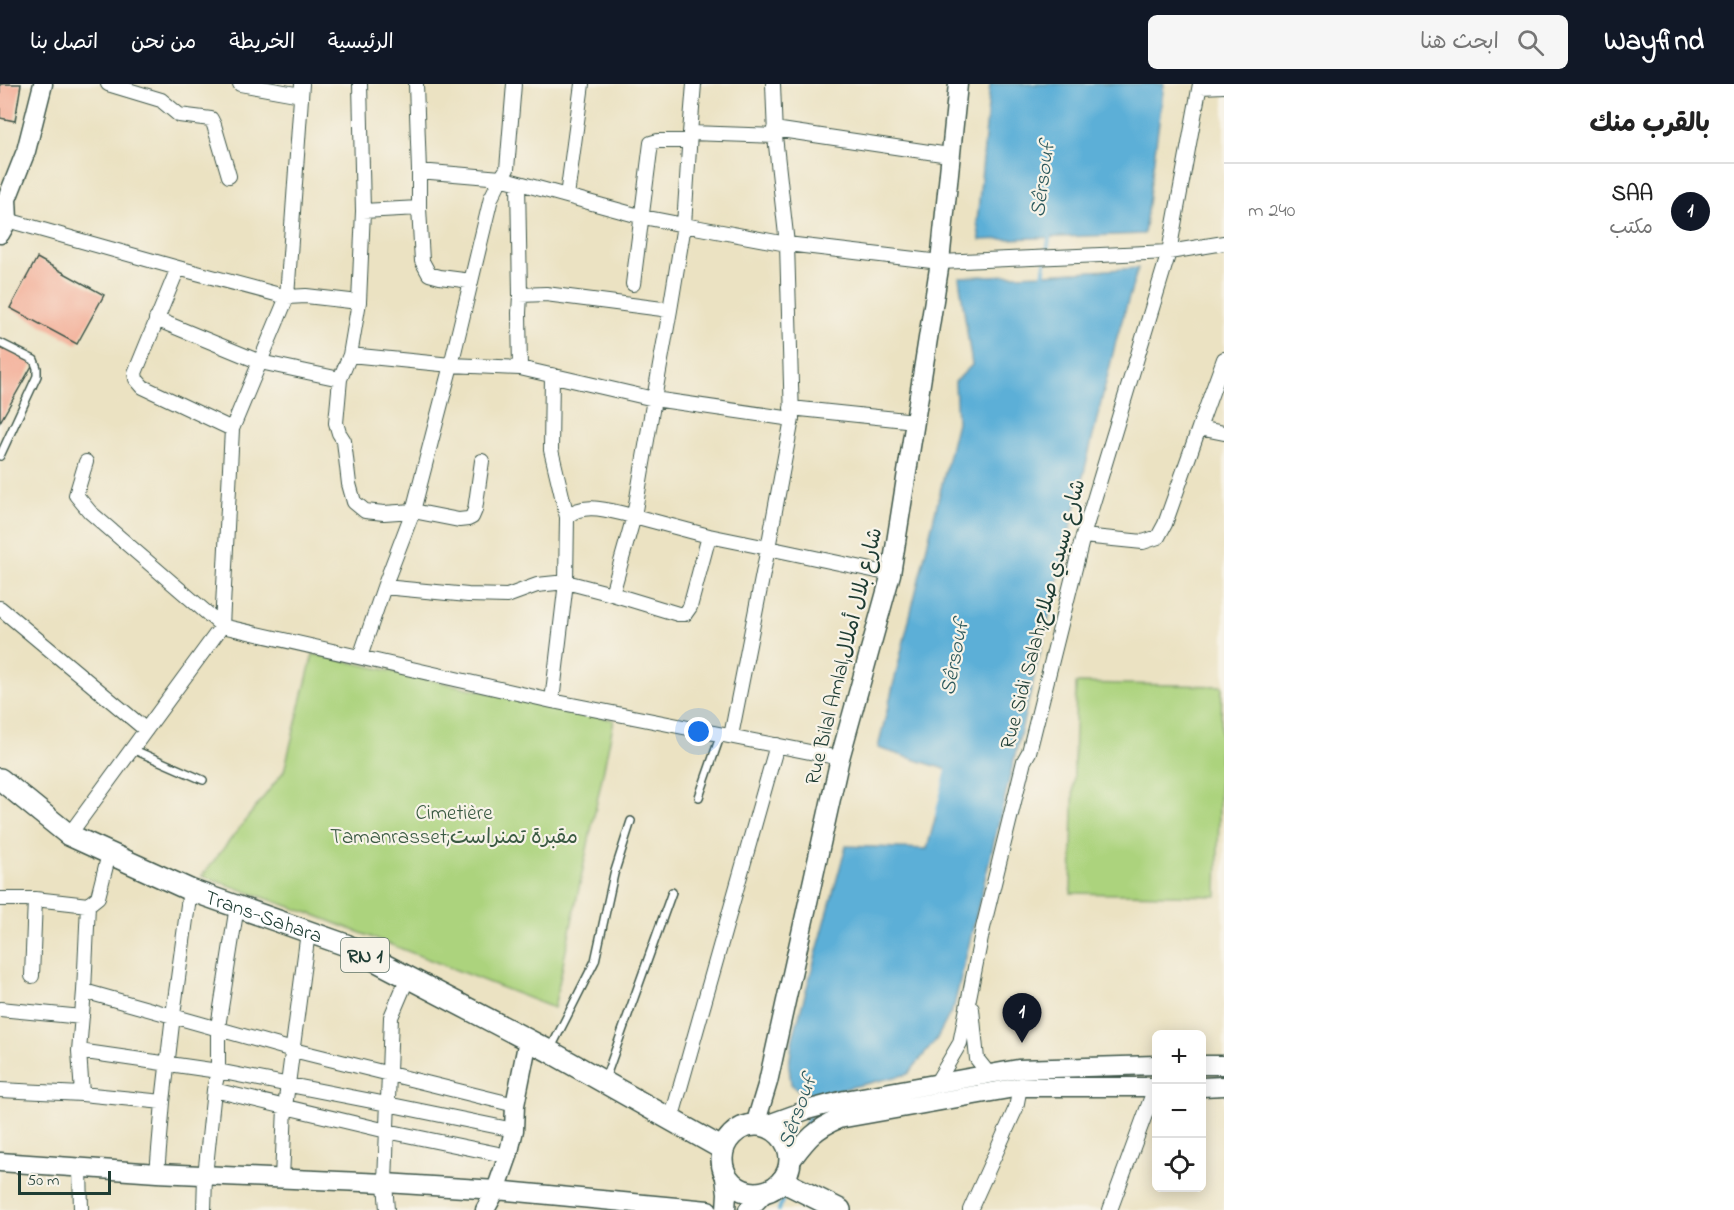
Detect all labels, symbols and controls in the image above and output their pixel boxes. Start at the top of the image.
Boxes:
search box [1148,15,1568,69]
text: Wayfind [1604,22,1704,63]
icon: search [1514,26,1547,59]
text: ابحث هنا [1420,27,1499,59]
text: اتصل بنا [30,28,98,58]
text: من نحن [131,28,196,58]
text: الخريطة [229,28,295,58]
text: الرئيسية [328,28,394,58]
text: بالقرب منك [1589,106,1710,144]
water label: Sêrsouf [1023,136,1066,219]
text: SAA [1612,179,1653,211]
text: 240 m [1248,197,1295,226]
text: 1 [1687,197,1694,226]
text: مكتب [1609,214,1653,243]
street label: Rue Sidi Salah;شارع سيدي صلاح [993,476,1094,753]
street label: Rue Bilal Amlal,شارع بلال أملال [798,525,891,788]
water label: Sêrsouf [933,613,980,698]
your location [684,717,713,746]
park label: Cimetière Tamanrasset;مقبرة تمنراست [330,799,578,853]
street label: Trans-Sahara [200,883,326,952]
road number: RN 1 [341,938,389,972]
pin: 1 [1002,994,1042,1043]
map controls [1152,1030,1206,1192]
button: + [1152,1030,1206,1084]
water label: Sêrsouf [771,1067,828,1153]
button: − [1152,1084,1206,1138]
button: locate [1152,1138,1206,1192]
scale bar [18,1168,111,1196]
text: 50 m [27,1169,59,1193]

